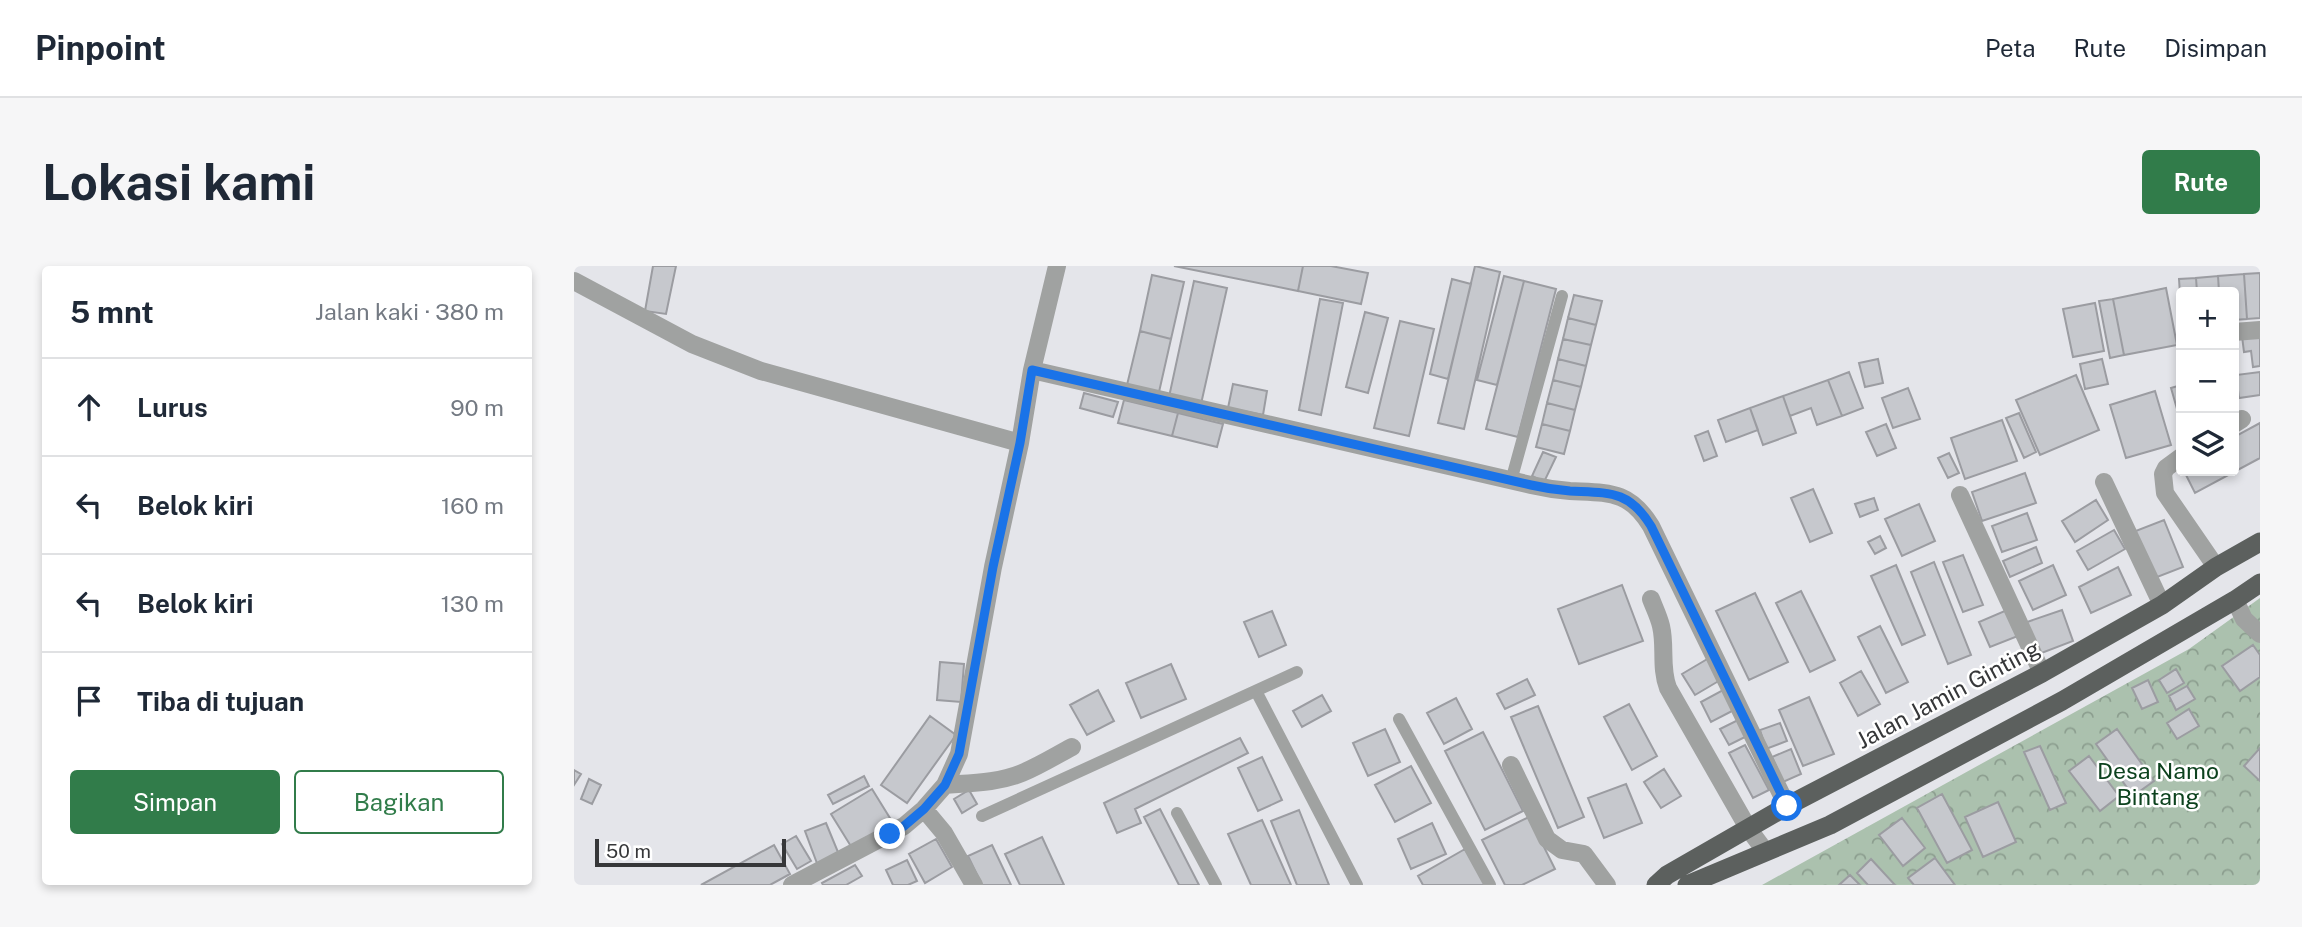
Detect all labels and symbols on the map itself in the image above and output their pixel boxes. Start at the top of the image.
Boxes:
street label: Jalan Jamin Ginting [1852,634,2044,754]
park label: Desa Namo Bintang [2097,757,2219,810]
route start [1771,790,1802,821]
route end [874,818,905,849]
scale bar [595,836,786,868]

